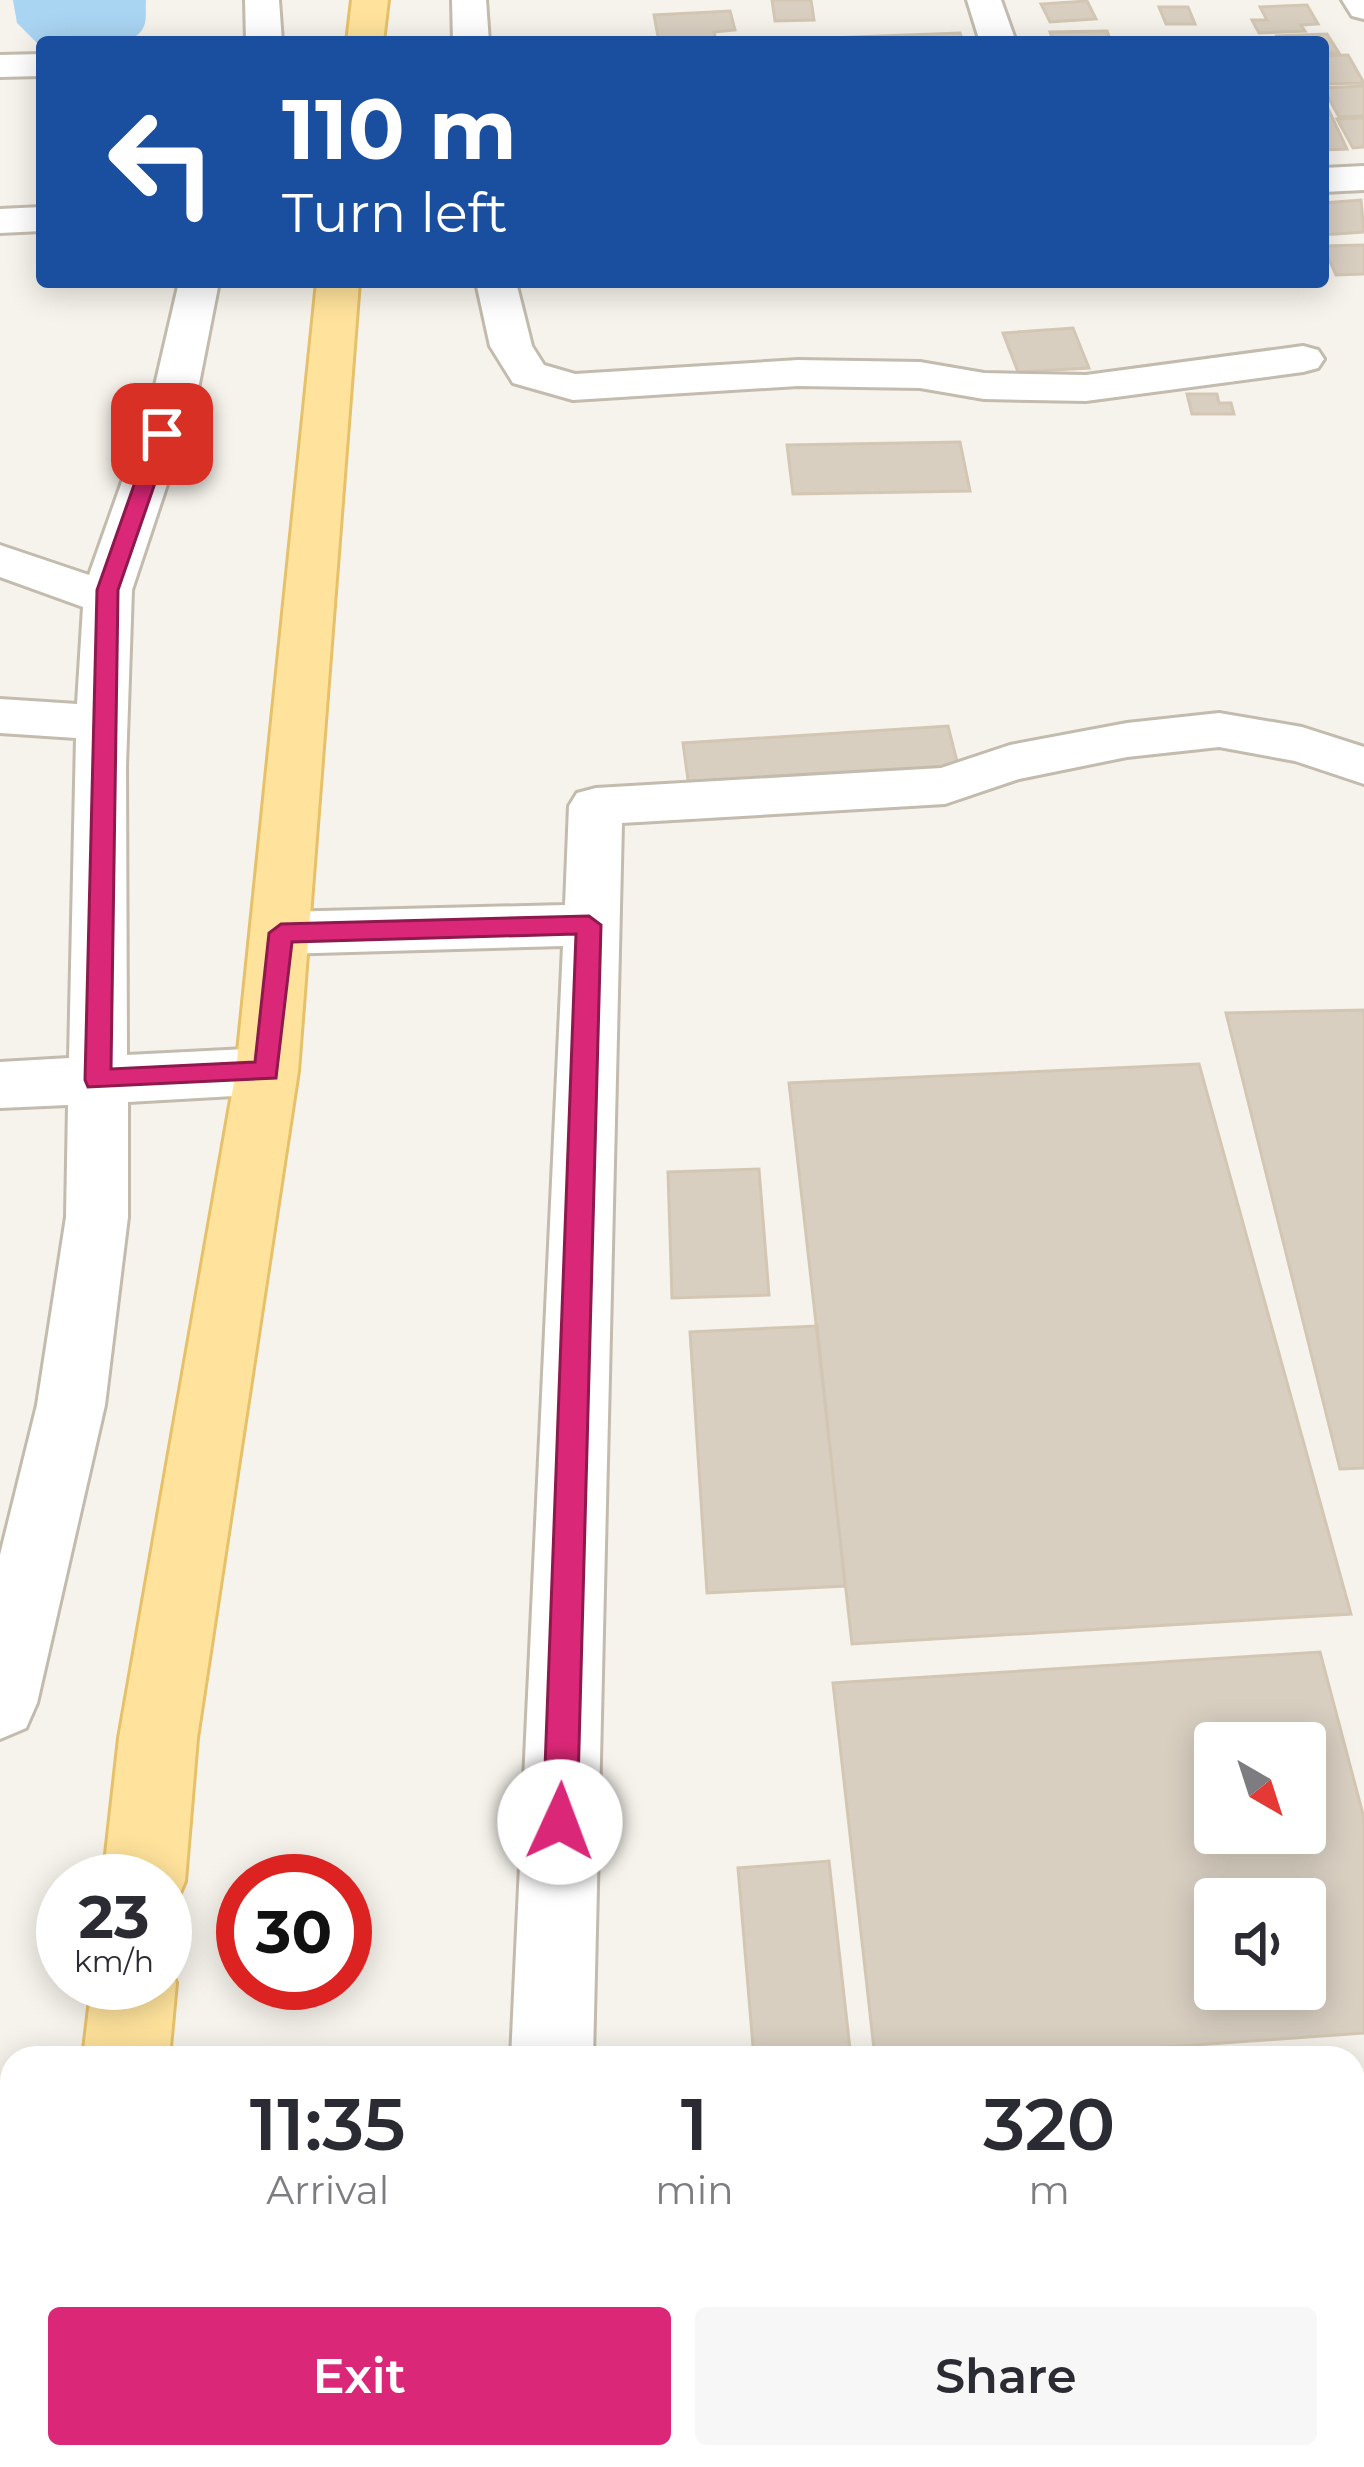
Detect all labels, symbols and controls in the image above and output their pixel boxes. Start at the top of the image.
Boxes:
text: 110 m [282,78,517,180]
icon: left [84,84,240,240]
text: Turn left [282,180,508,246]
pin [111,383,213,485]
icon: arrive [129,401,195,467]
north arrow [1194,1722,1326,1854]
map controls [1194,1722,1326,2010]
position arrow [497,1759,623,1885]
speed limit sign: 30 [216,1854,372,2010]
button: sound [1194,1878,1326,2010]
text: 23 [79,1880,149,1953]
text: km/h [74,1943,154,1980]
text: 11:35 [250,2080,405,2168]
text: 1 [681,2080,708,2168]
text: 320 [983,2080,1115,2168]
text: Arrival [266,2166,389,2214]
text: min [655,2166,734,2214]
text: m [1029,2166,1070,2214]
button: Exit [48,2307,671,2445]
button: Share [695,2307,1317,2445]

